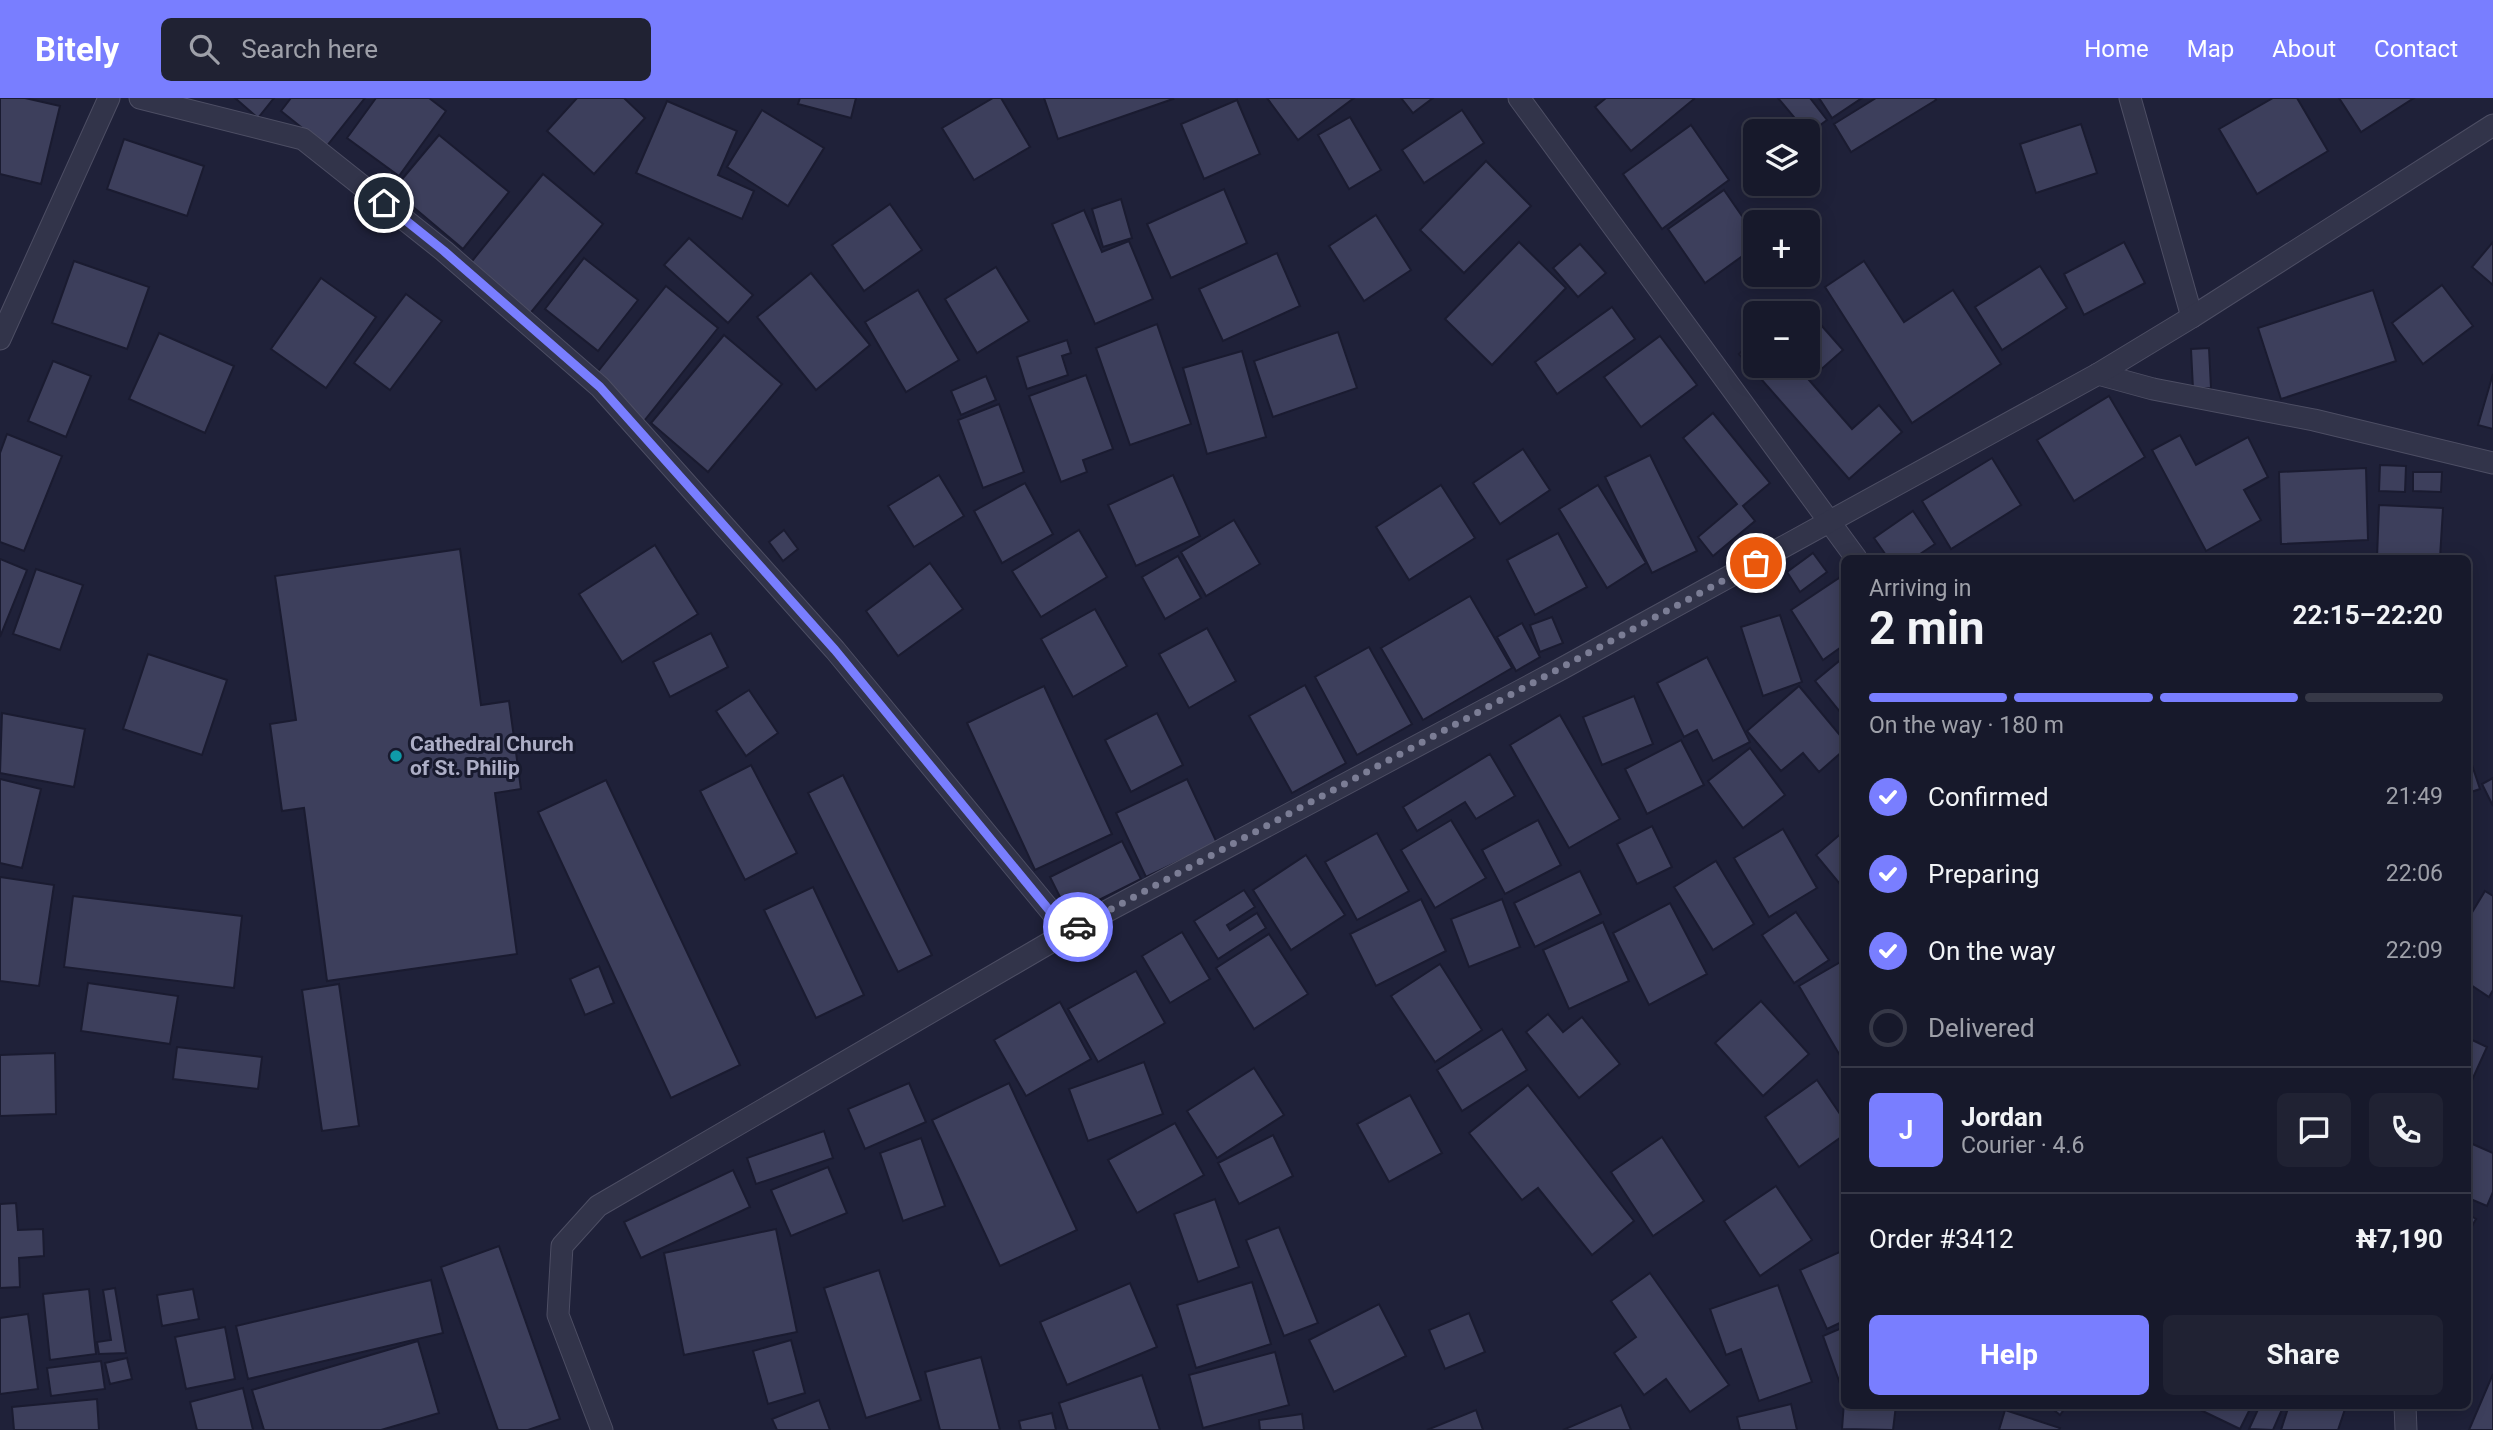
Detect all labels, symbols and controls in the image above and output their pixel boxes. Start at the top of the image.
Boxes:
search box [161,18,651,81]
text: Bitely [35,30,119,69]
icon: search [185,30,223,68]
text: Search here [241,34,378,64]
text: Home [2084,35,2149,63]
text: Map [2187,35,2234,63]
text: About [2272,35,2336,63]
text: Contact [2374,35,2458,63]
map controls [1743,119,1820,378]
button: layers [1743,119,1820,196]
pin [354,173,414,233]
icon: home [365,184,403,222]
button: + [1743,210,1820,287]
button: − [1743,301,1820,378]
pin [1726,533,1786,593]
icon: bag [1737,544,1775,582]
text: Arriving in [1869,575,1972,602]
text: 22:15–22:20 [2293,600,2443,630]
text: 2 min [1869,601,1985,655]
text: On the way · 180 m [1869,712,2064,739]
place label: Cathedral Church of St. Philip [410,732,574,780]
marker: Cathedral Church of St. Philip [388,748,404,764]
icon: check [1869,778,1907,816]
text: Confirmed [1928,782,2049,812]
text: 21:49 [2386,783,2443,810]
icon: check [1869,855,1907,893]
text: Preparing [1928,859,2040,889]
text: 22:06 [2386,860,2443,887]
courier [1043,892,1113,962]
icon: car [1059,908,1097,946]
icon: check [1869,932,1907,970]
text: On the way [1928,936,2056,966]
text: 22:09 [2386,937,2443,964]
text: Delivered [1928,1013,2035,1043]
button: chat [2277,1093,2351,1167]
button: phone [2369,1093,2443,1167]
text: Jordan [1961,1102,2043,1132]
text: J [1899,1115,1913,1145]
text: Courier · 4.6 [1961,1132,2084,1159]
text: Order #3412 [1869,1224,2014,1254]
text: ₦7,190 [2356,1224,2443,1254]
button: Help [1869,1315,2149,1395]
button: Share [2163,1315,2443,1395]

